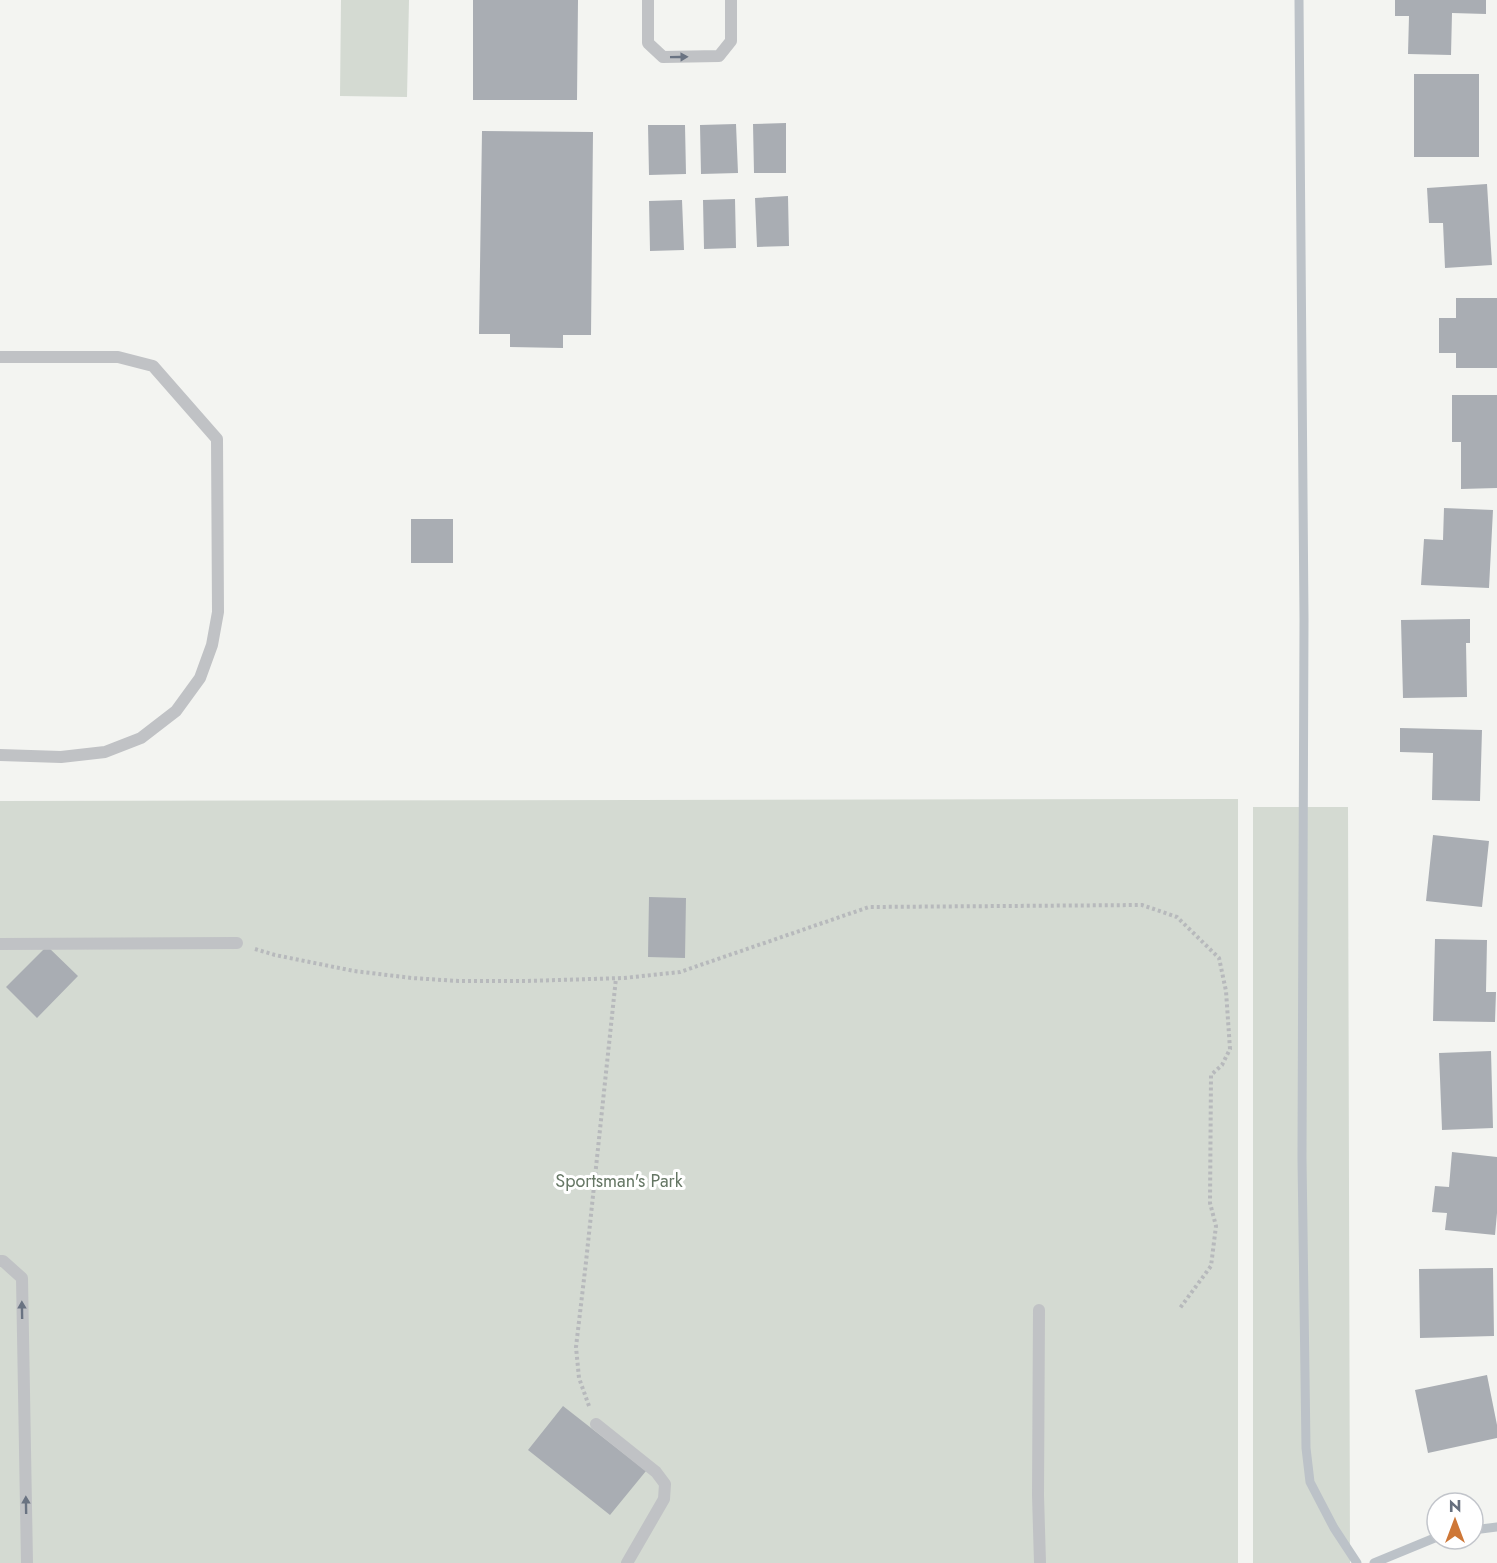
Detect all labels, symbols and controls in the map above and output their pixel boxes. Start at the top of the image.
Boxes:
one-way arrow [670,52,689,62]
park label: Sportsman's Park [555,1168,683,1194]
one-way arrow [18,1300,27,1319]
north arrow [1425,1491,1485,1551]
one-way arrow [21,1495,31,1514]
text: N [1449,1495,1461,1518]

